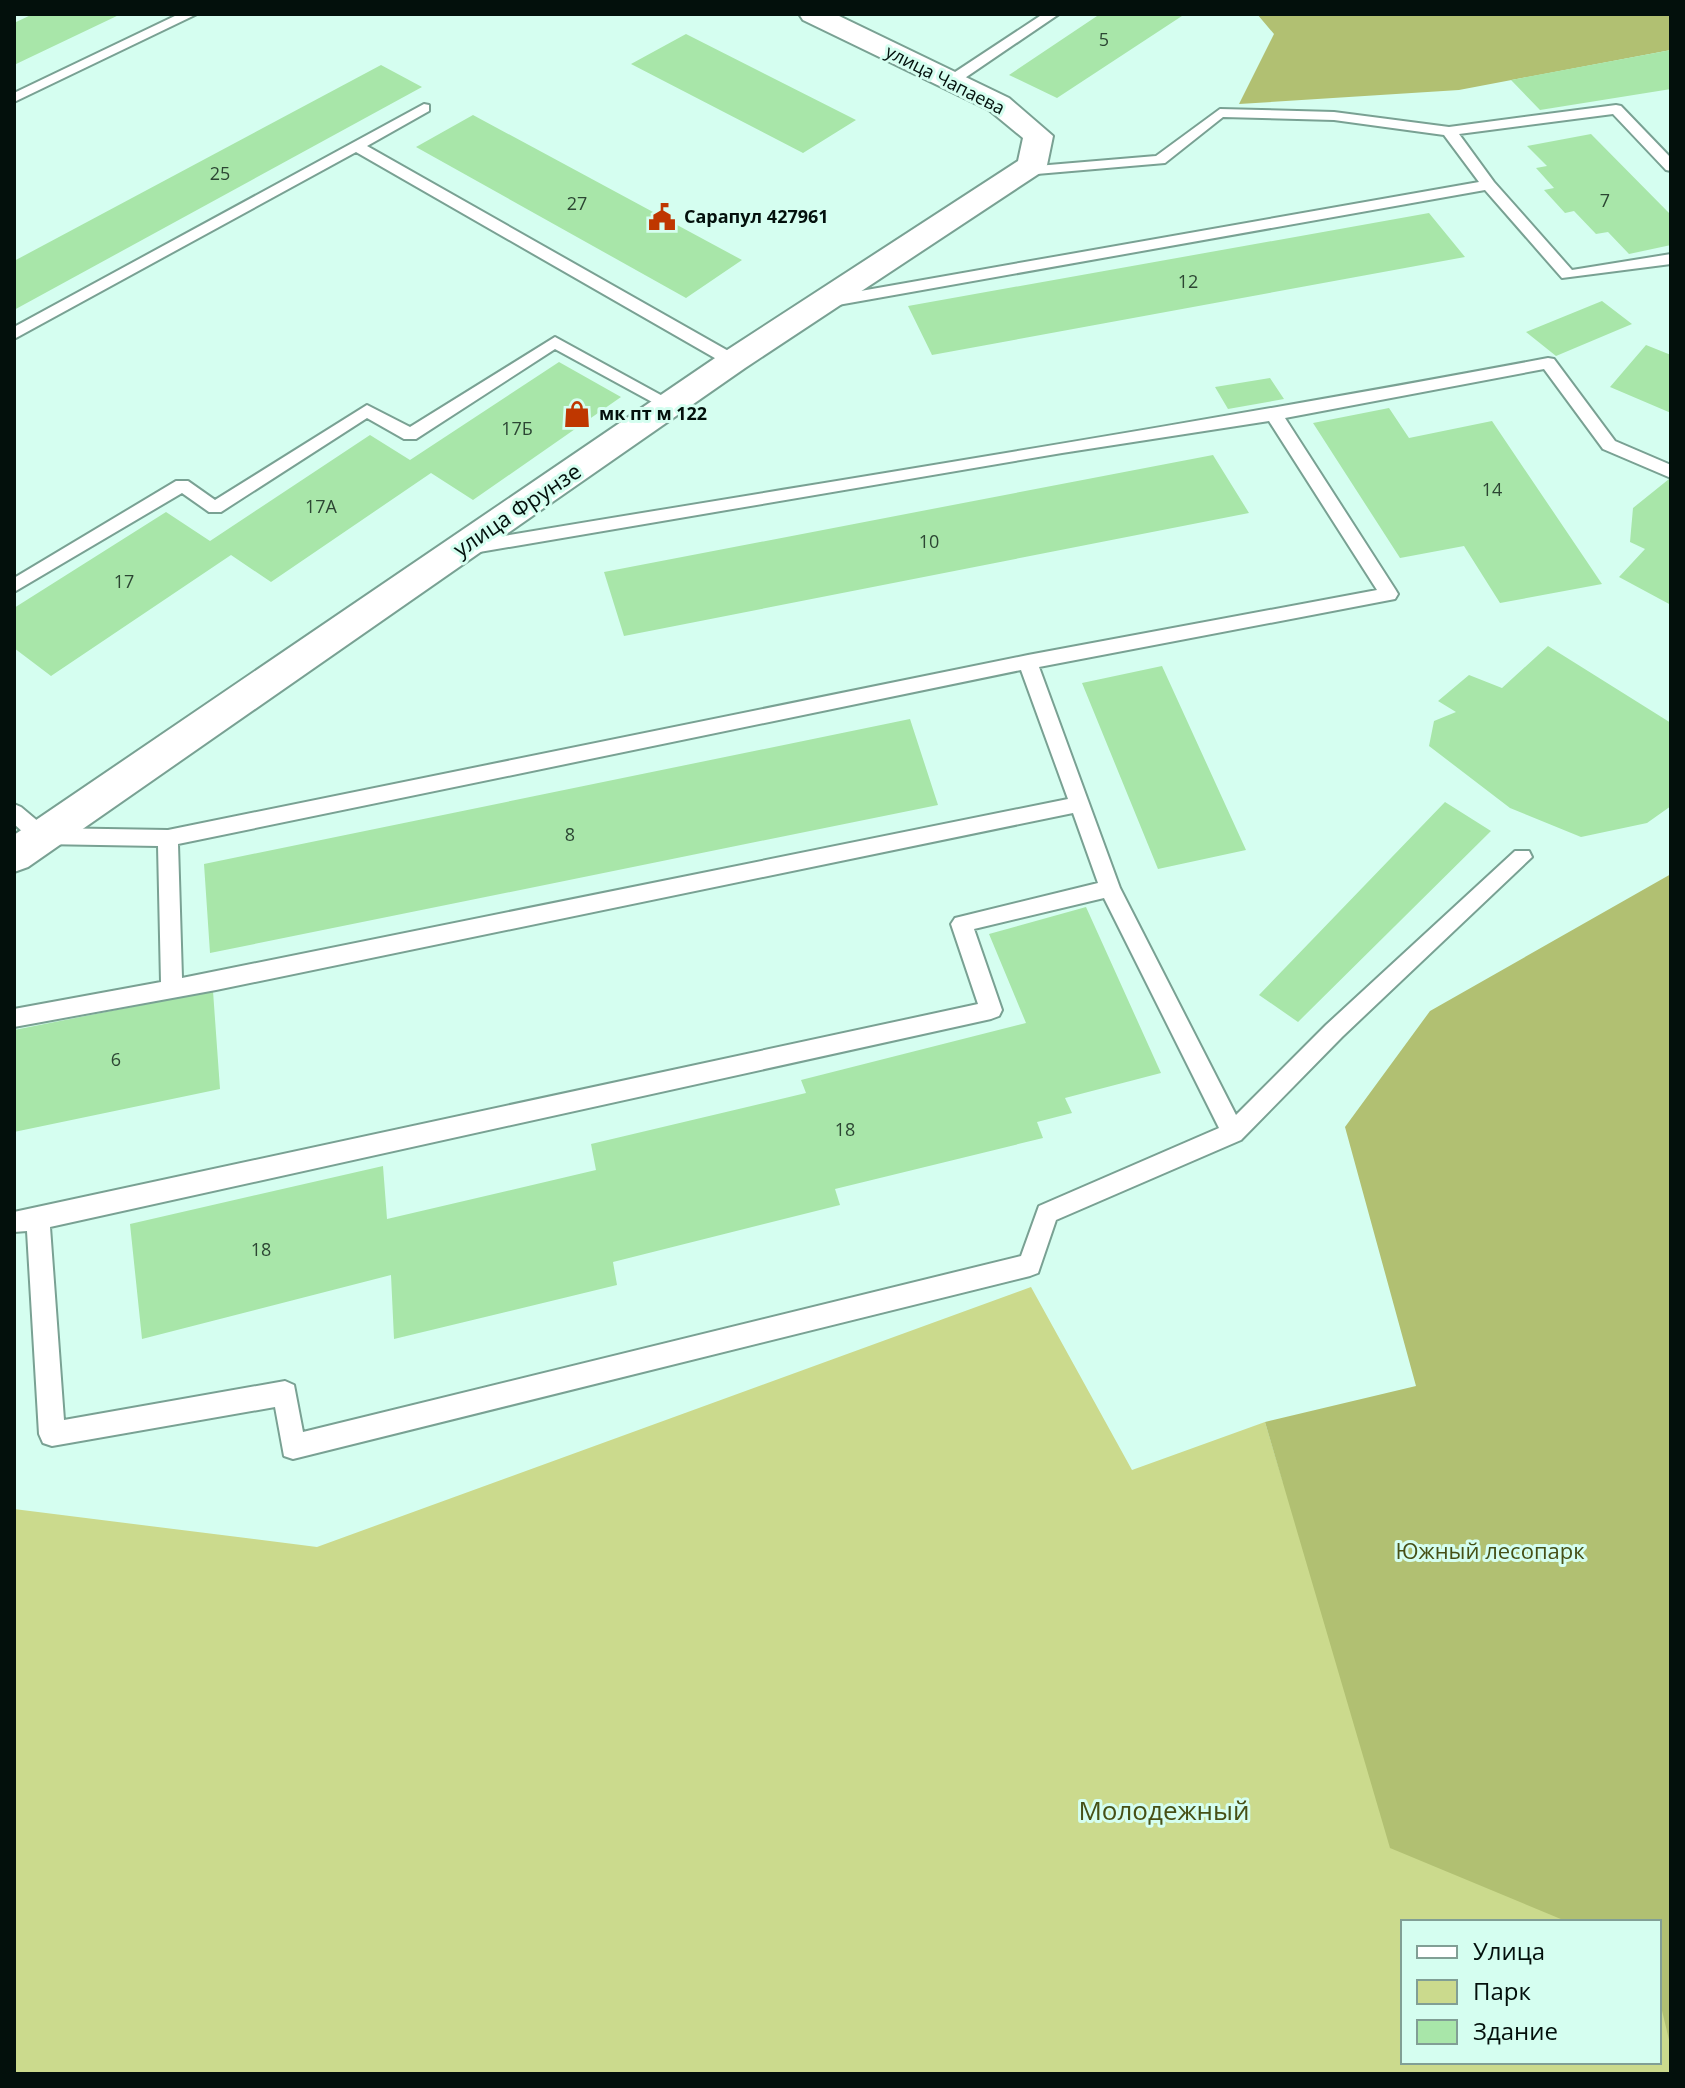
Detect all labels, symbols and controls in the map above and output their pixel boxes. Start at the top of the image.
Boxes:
house number: 5 [1099,27,1109,51]
street label: улица Чапаева [882,39,1009,119]
house number: 25 [210,161,230,185]
house number: 7 [1600,188,1610,212]
house number: 27 [567,191,587,215]
public building icon: Сарапул 427961 [647,202,677,232]
place label: Сарапул 427961 [684,204,829,228]
house number: 12 [1178,269,1198,293]
shop icon: мк пт м 122 [562,399,592,429]
place label: мк пт м 122 [599,401,707,425]
house number: 17Б [501,416,533,440]
street label: улица Фрунзе [447,455,586,563]
house number: 14 [1482,477,1502,501]
house number: 17А [305,494,338,518]
house number: 10 [919,529,939,553]
house number: 17 [114,569,134,593]
house number: 8 [565,822,575,846]
house number: 6 [111,1047,121,1071]
house number: 18 [835,1117,855,1141]
house number: 18 [251,1237,271,1261]
park label: Южный лесопарк [1395,1535,1585,1565]
park label: Молодежный [1078,1792,1250,1828]
legend [1401,1920,1661,2064]
text: Улица [1473,1934,1545,1967]
text: Парк [1473,1974,1531,2007]
text: Здание [1473,2014,1558,2047]

